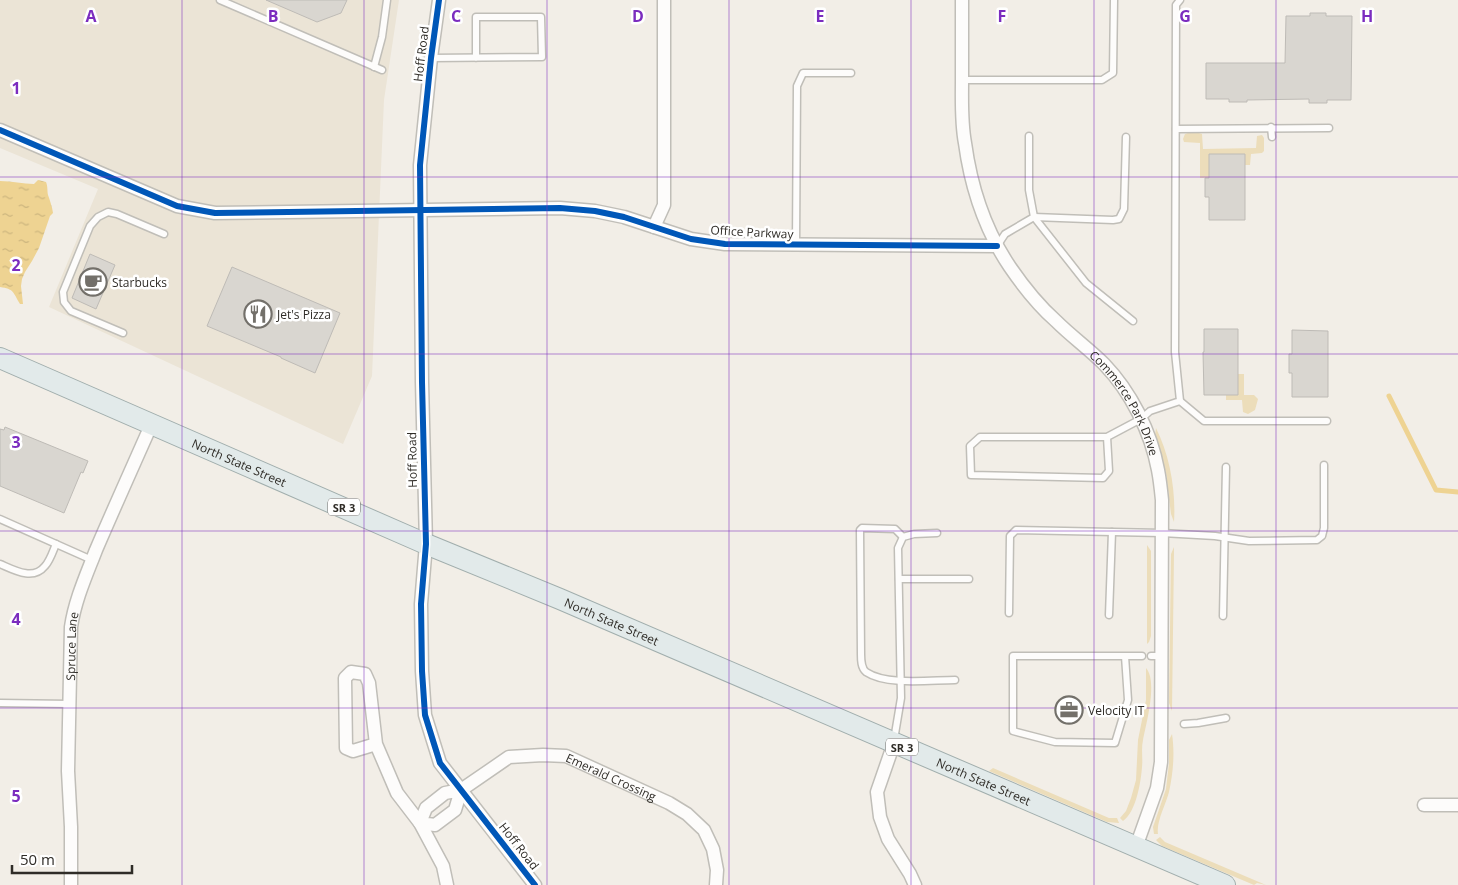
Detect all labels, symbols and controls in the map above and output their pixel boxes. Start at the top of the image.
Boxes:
text: A [85,5,97,27]
text: B [268,5,278,27]
text: C [451,5,461,27]
text: D [632,5,644,27]
text: E [816,5,825,27]
text: F [998,5,1006,27]
text: G [1179,5,1191,27]
text: H [1361,5,1373,27]
street label: Hoff Road [409,25,433,83]
text: 1 [11,77,21,99]
street label: Office Parkway [710,221,795,243]
text: 2 [11,254,21,276]
cafe icon: Starbucks [78,267,108,297]
place label: Starbucks [112,274,167,291]
restaurant icon: Jet's Pizza [243,299,273,329]
place label: Jet's Pizza [276,306,331,323]
street label: Commerce Park Drive [1086,346,1163,458]
text: 3 [11,431,21,453]
street label: Hoff Road [403,432,421,488]
street label: North State Street [189,434,289,490]
road number: SR 3 [328,498,360,516]
street label: North State Street [562,593,662,649]
text: 4 [11,608,21,630]
street label: Spruce Lane [61,610,82,681]
office icon: Velocity IT [1054,695,1084,725]
place label: Velocity IT [1088,702,1145,719]
road number: SR 3 [886,739,918,756]
street label: Emerald Crossing [563,749,660,805]
street label: North State Street [934,753,1034,809]
text: 5 [11,785,21,807]
street label: Hoff Road [495,819,543,873]
scale bar [12,842,132,874]
text: 50 m [20,849,55,869]

